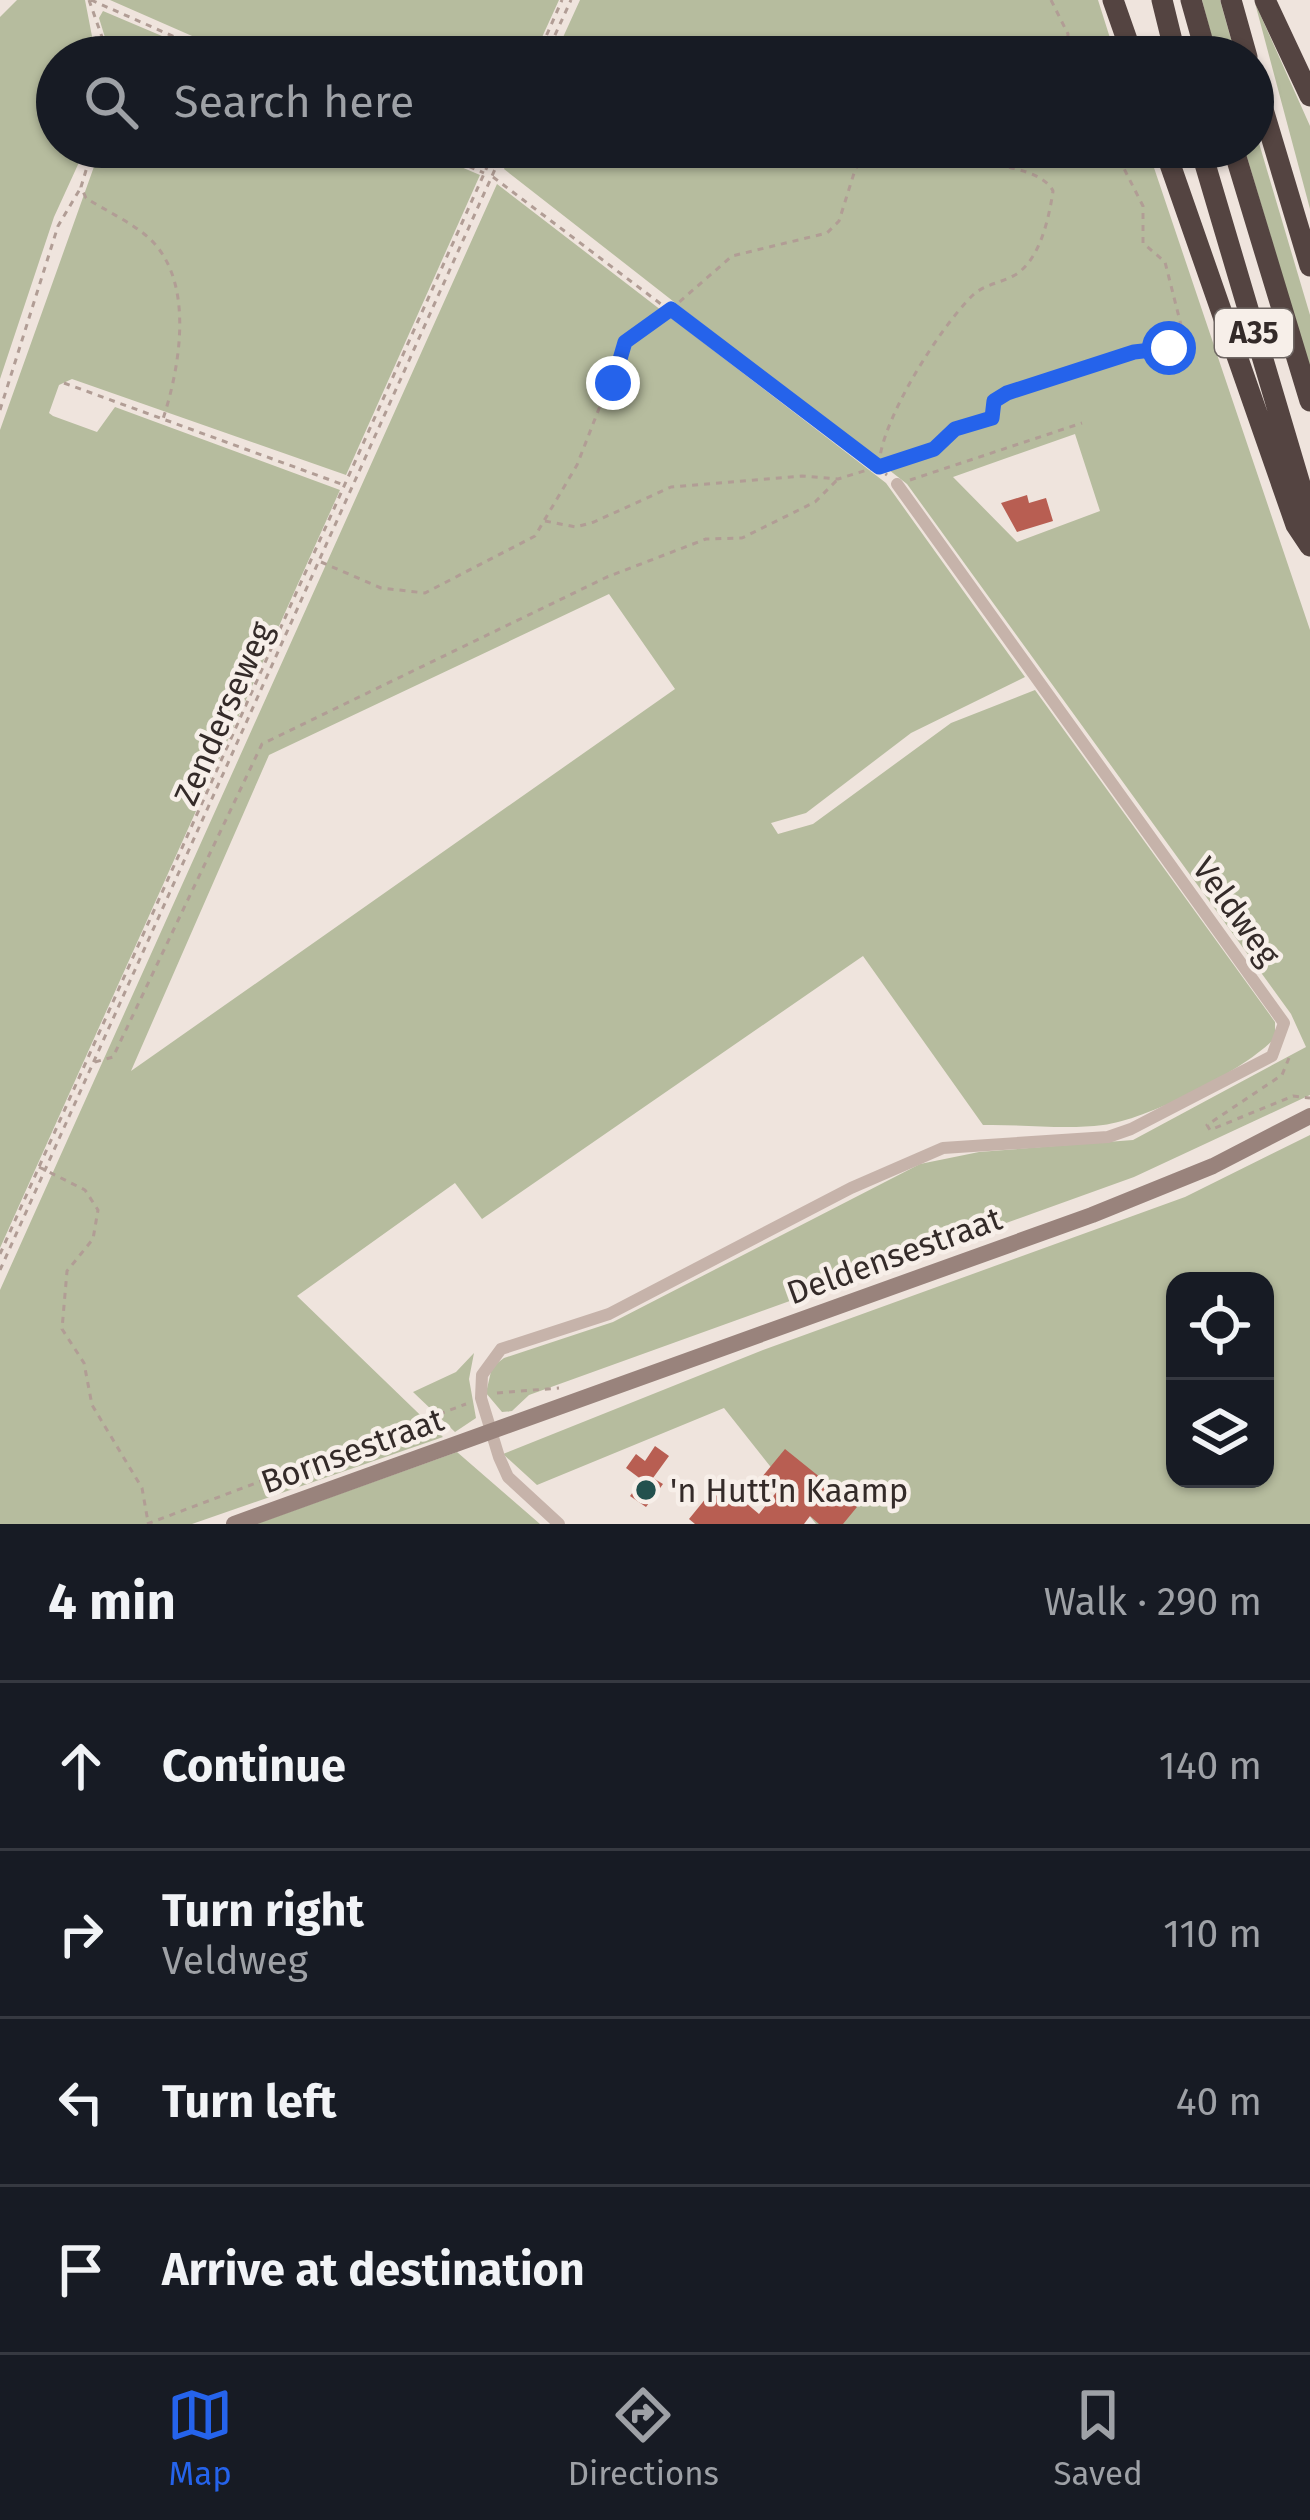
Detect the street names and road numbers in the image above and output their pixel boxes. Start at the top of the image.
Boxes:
road number: A35 [1215,309,1293,357]
street label: Zenderseweg [166,615,282,811]
street label: Veldweg [1184,850,1289,974]
street label: Deldensestraat [781,1199,1007,1313]
street label: Bornsestraat [256,1399,449,1502]

